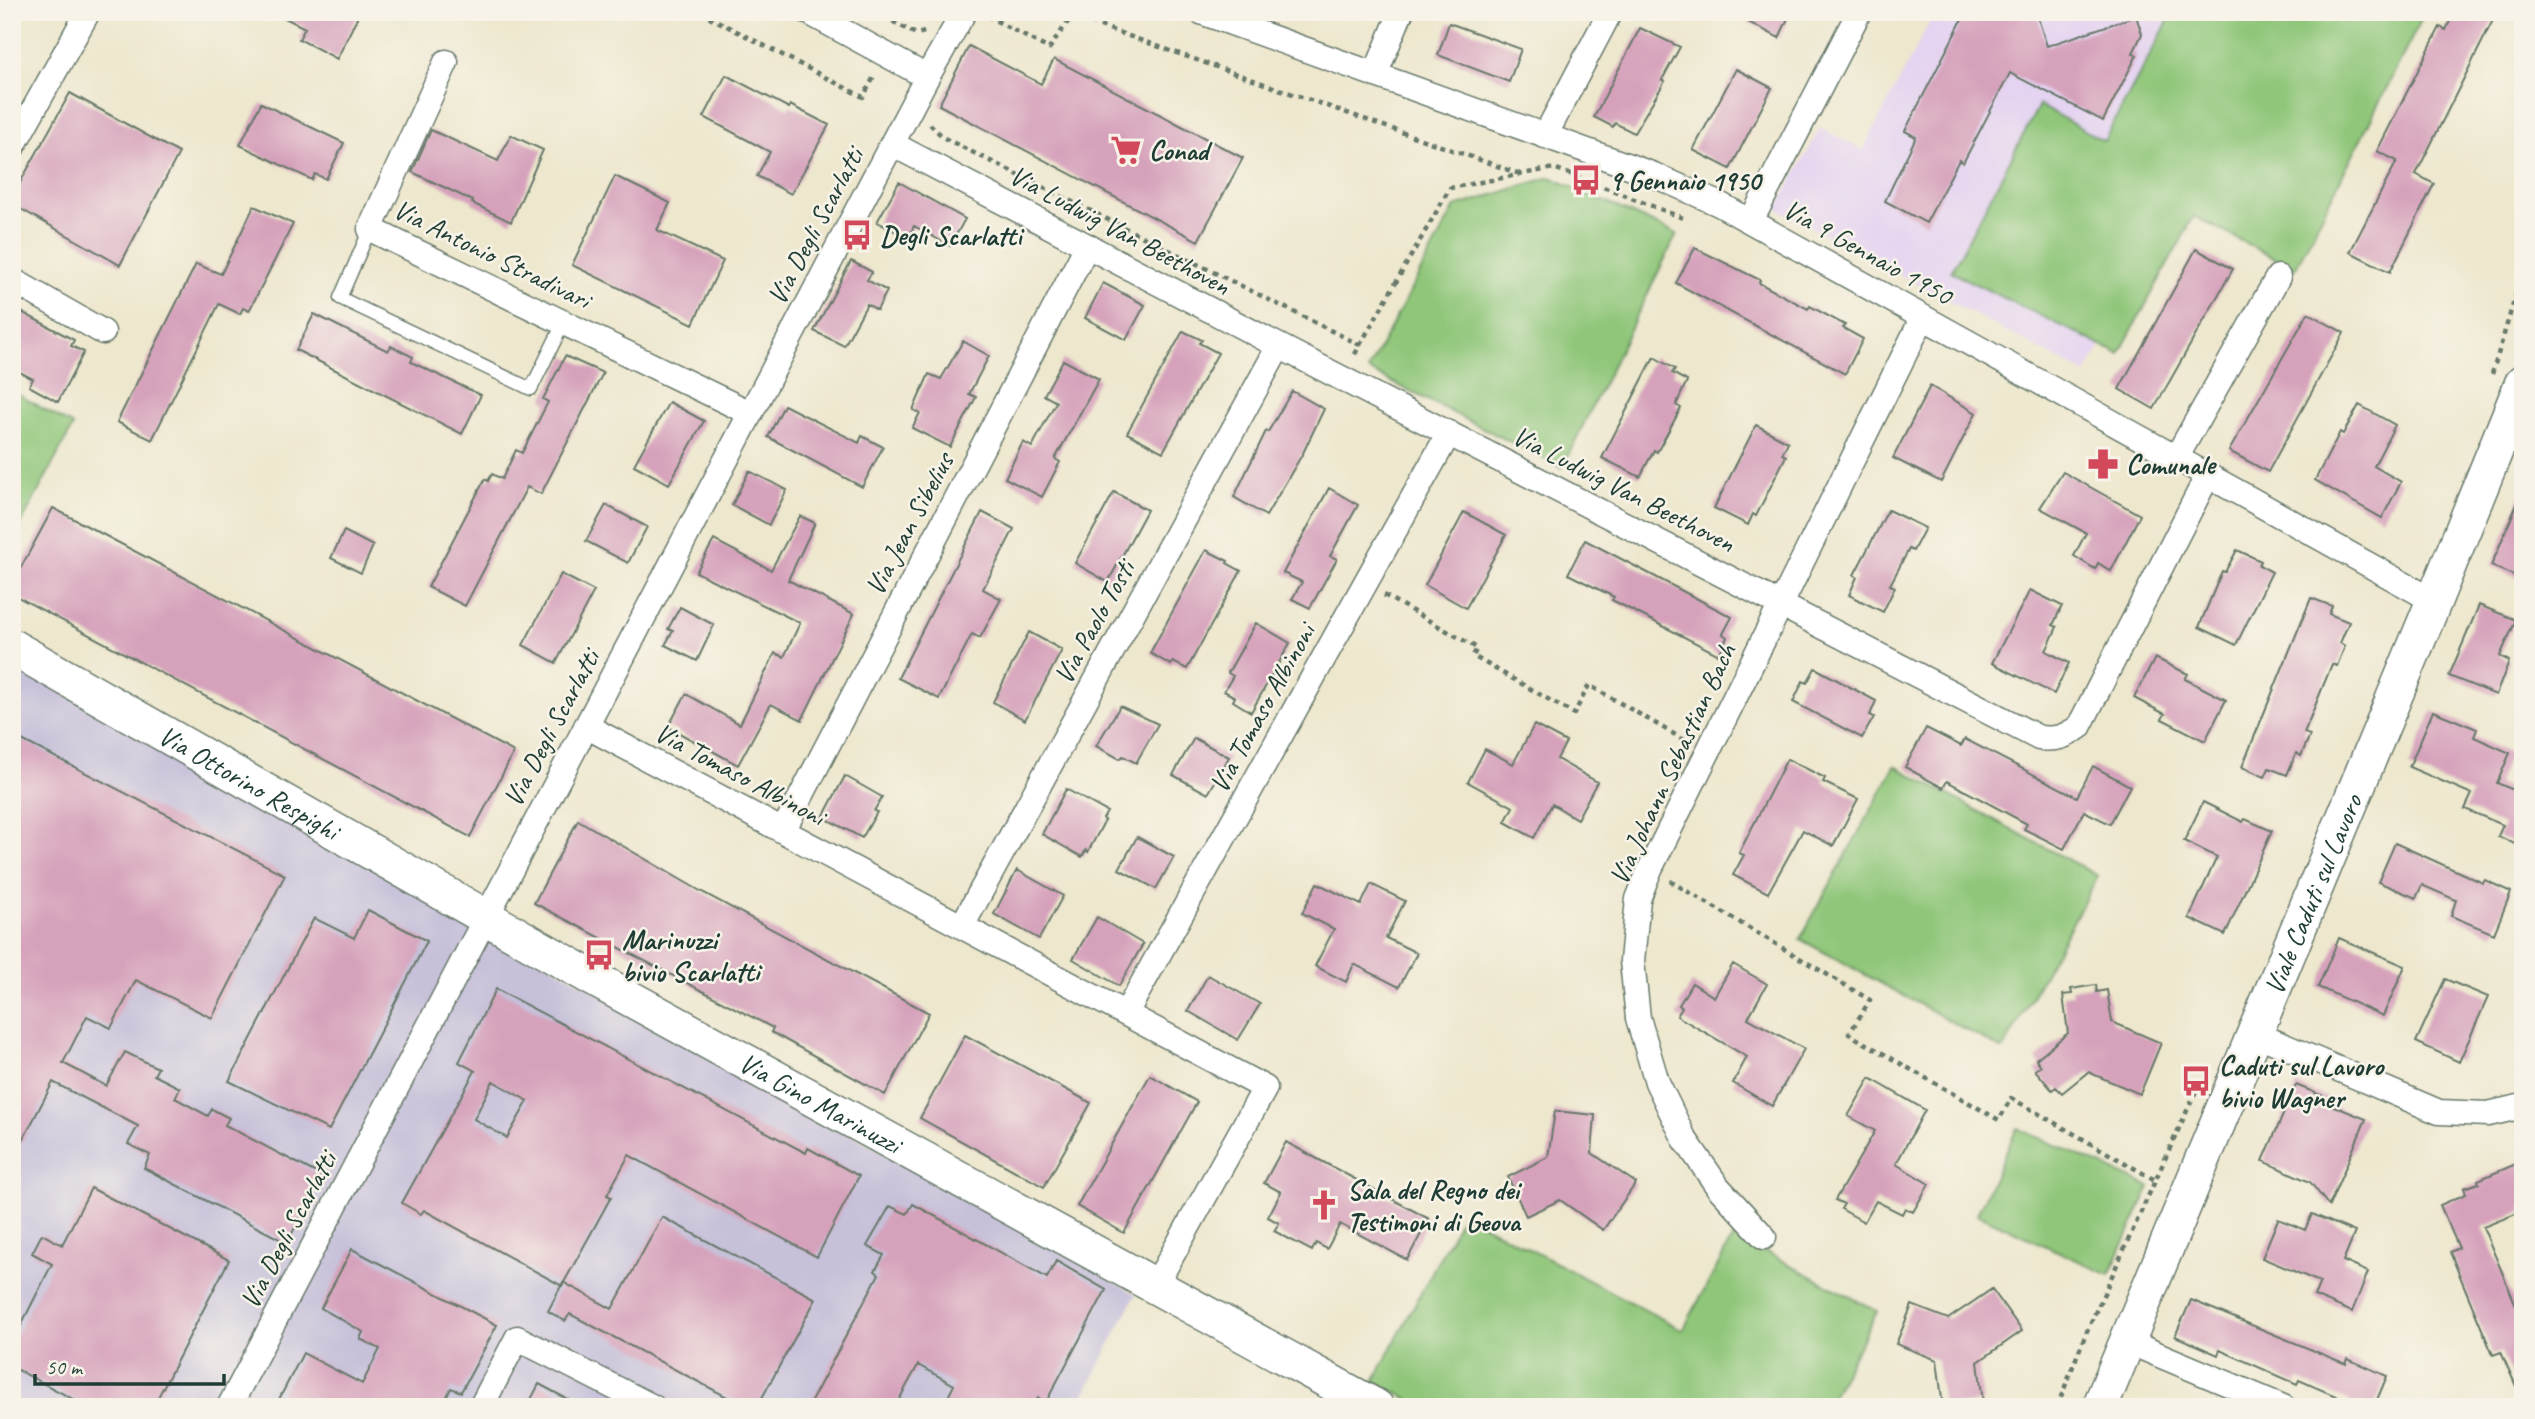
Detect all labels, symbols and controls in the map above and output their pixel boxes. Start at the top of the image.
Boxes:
supermarket icon: Conad [1109,133,1143,167]
place label: Conad [1149,133,1213,168]
street label: Via Degli Scarlatti [759,138,873,311]
street label: Via Ludwig Van Beethoven [1004,157,1237,303]
bus stop icon: 9 Gennaio 1950 [1569,163,1603,197]
place label: 9 Gennaio 1950 [1609,163,1764,198]
street label: Via Antonio Stradivari [388,191,599,318]
street label: Via 9 Gennaio 1950 [1777,191,1961,314]
bus stop icon: Degli Scarlatti [840,218,874,252]
place label: Degli Scarlatti [880,218,1025,253]
street label: Via Ludwig Van Beethoven [1507,418,1741,560]
street label: Via Jean Sibelius [857,445,962,601]
pharmacy icon: Comunale [2086,447,2120,481]
place label: Comunale [2126,447,2217,482]
street label: Via Paolo Tosti [1046,551,1144,690]
street label: Via Tomaso Albinoni [1201,614,1325,799]
street label: Via Johann Sebastian Bach [1601,638,1743,890]
street label: Via Degli Scarlatti [495,640,609,813]
street label: Via Tomaso Albinoni [649,714,834,835]
street label: Via Ottorino Respighi [153,717,349,849]
street label: Viale Caduti sul Lavoro [2256,787,2370,999]
place label: Marinuzzi bivio Scarlatti [622,922,763,989]
bus stop icon: Marinuzzi bivio Scarlatti [582,938,616,972]
street label: Via Gino Marinuzzi [733,1044,911,1163]
place label: Caduti sul Lavoro bivio Wagner [2219,1048,2385,1115]
bus stop icon: Caduti sul Lavoro bivio Wagner [2179,1064,2213,1098]
street label: Via Degli Scarlatti [232,1142,346,1315]
place label: Sala del Regno dei Testimoni di Geova [1347,1172,1523,1239]
church icon: Sala del Regno dei Testimoni di Geova [1307,1188,1341,1222]
scale bar [35,1342,224,1386]
text: 50 m [46,1354,84,1380]

